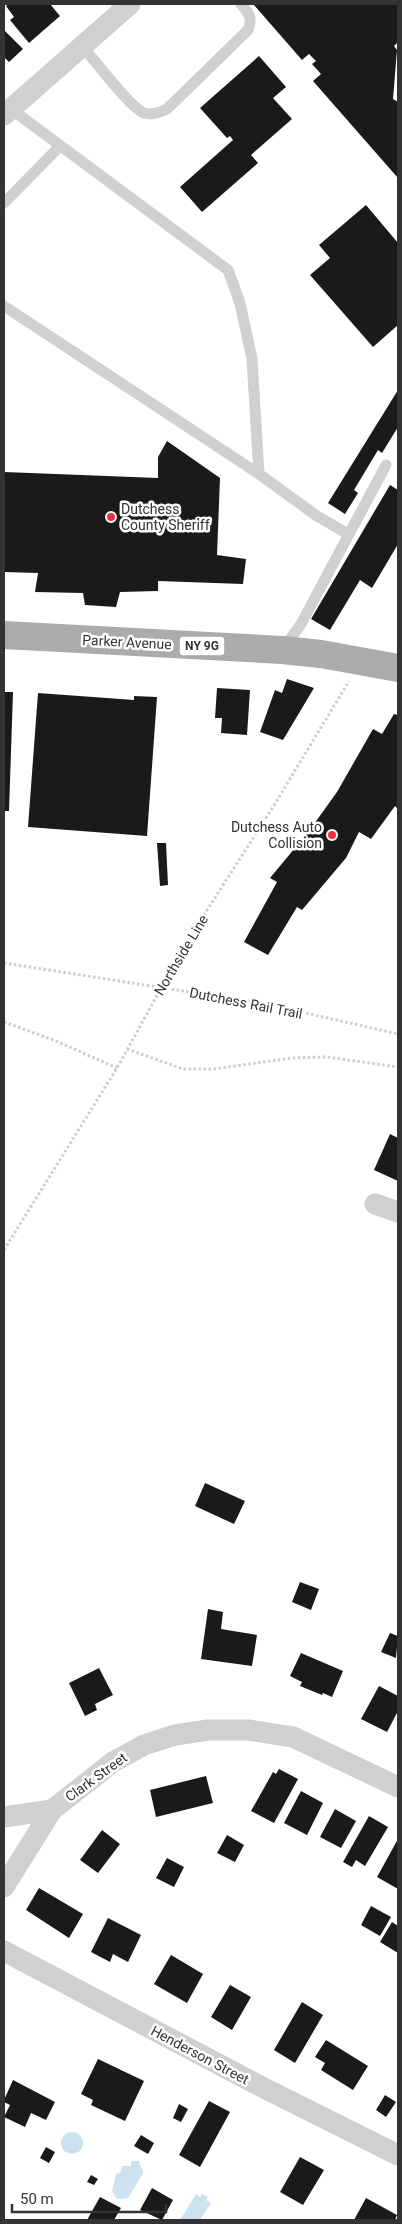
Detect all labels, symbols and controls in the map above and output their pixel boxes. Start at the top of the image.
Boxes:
place label: Dutchess County Sheriff [121,501,210,533]
marker: Dutchess County Sheriff [105,511,117,523]
street label: Parker Avenue [82,632,172,652]
road number: NY 9G [180,636,224,656]
place label: Dutchess Auto Collision [231,819,322,851]
marker: Dutchess Auto Collision [326,829,338,841]
street label: Northside Line [151,912,211,998]
street label: Dutchess Rail Trail [188,984,304,1022]
street label: Clark Street [62,1749,130,1805]
street label: Henderson Street [148,2022,252,2088]
scale bar [12,2182,166,2214]
text: 50 m [20,2190,54,2208]

